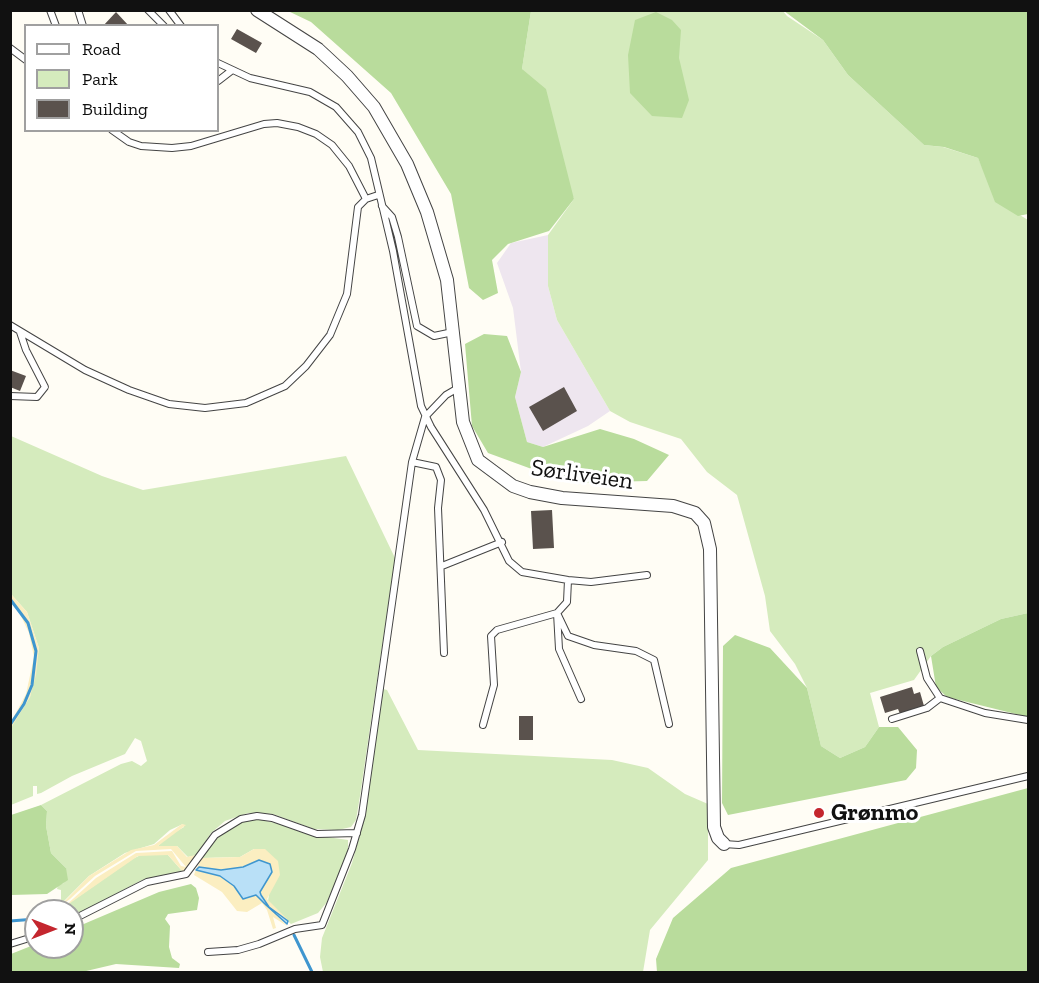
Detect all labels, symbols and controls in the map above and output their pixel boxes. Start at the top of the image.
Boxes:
legend [24,24,219,132]
text: Road [82,38,121,60]
text: Park [82,68,118,90]
text: Building [82,98,148,120]
street label: Sørliveien [529,454,635,496]
place label: Grønmo [831,799,918,827]
marker: Grønmo [812,806,826,820]
north arrow [24,899,84,959]
text: N [61,923,80,935]

